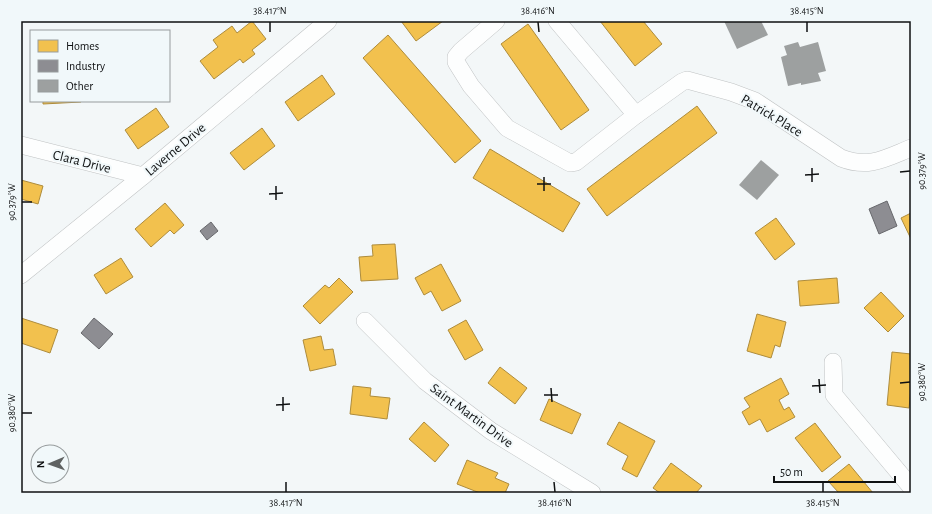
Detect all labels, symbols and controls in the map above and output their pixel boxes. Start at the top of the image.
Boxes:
text: 38.417°N [253,6,287,16]
text: 38.416°N [521,6,555,16]
text: 38.415°N [790,6,824,16]
legend [30,30,170,102]
text: Homes [66,40,99,52]
text: Industry [66,60,105,73]
text: Other [66,80,93,92]
street label: Patrick Place [738,92,805,140]
street label: Laverne Drive [143,121,208,179]
street label: Clara Drive [51,148,112,176]
text: 90.379°W [917,152,927,190]
text: 90.379°W [7,183,17,221]
text: 90.380°W [917,363,927,401]
street label: Saint Martin Drive [427,381,515,450]
text: 90.380°W [7,394,17,432]
north arrow [30,444,70,484]
scale bar [774,458,895,484]
text: N [35,460,46,468]
text: 50 m [780,466,803,478]
text: 38.417°N [269,498,303,508]
text: 38.416°N [538,498,572,508]
text: 38.415°N [806,498,840,508]

